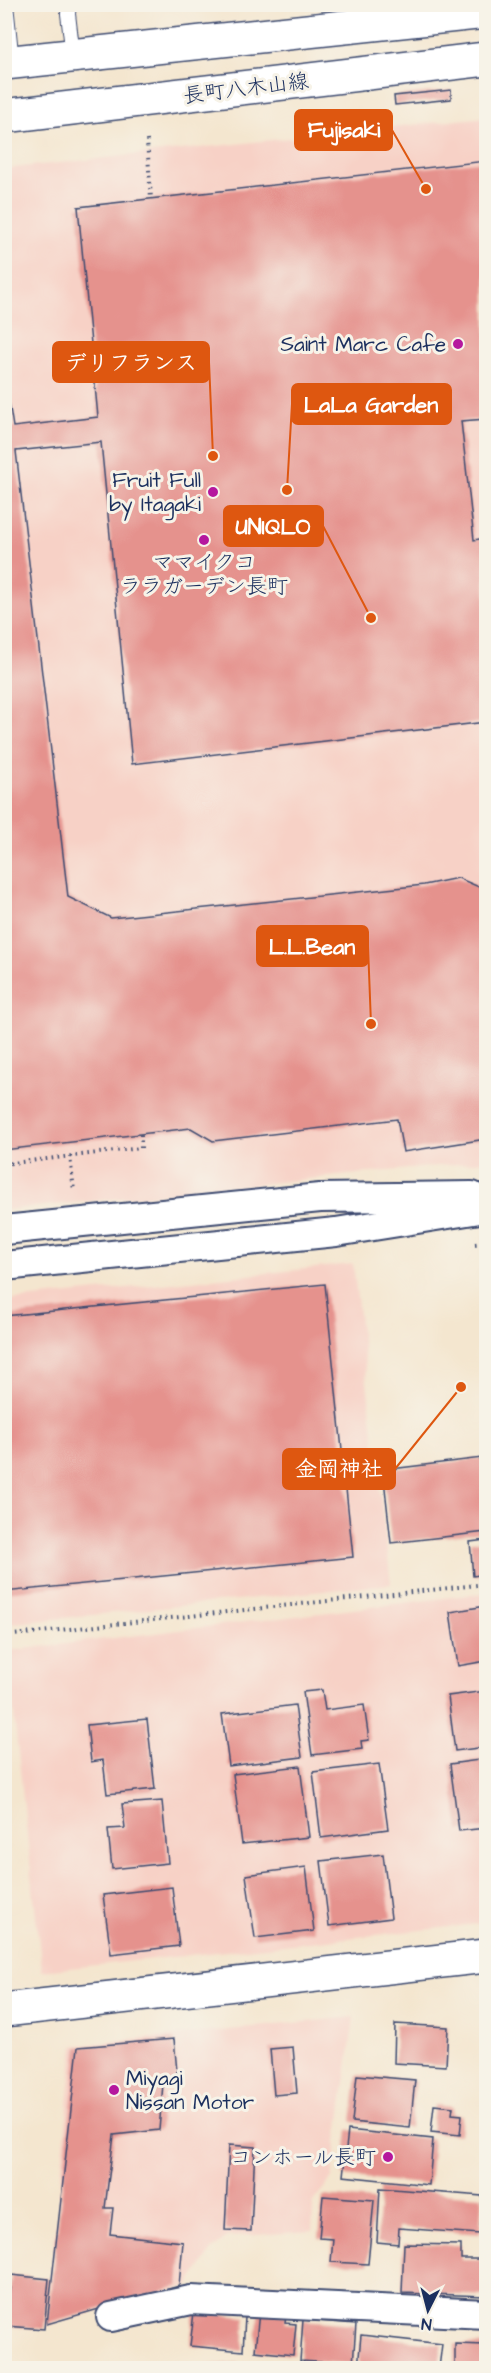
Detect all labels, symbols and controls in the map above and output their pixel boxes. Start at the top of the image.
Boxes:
street label: 長町八木山線 [182,66,310,111]
callout: Fujisaki [295,110,392,150]
text: Fujisaki [308,115,381,146]
place label: Saint Marc Cafe [281,330,446,359]
marker: Saint Marc Cafe [451,337,465,351]
callout: デリフランス [53,342,209,382]
text: デリフランス [65,348,197,379]
callout: LaLa Garden [292,384,451,424]
text: LaLa Garden [304,390,438,421]
place label: Fruit Full by Itagaki [109,466,201,521]
marker: Fruit Full by Itagaki [206,485,220,499]
callout: UNIQLO [224,506,323,546]
text: UNIQLO [235,512,311,543]
marker: ママイクコ ララガーデン長町 [197,533,211,547]
place label: ママイクコ ララガーデン長町 [120,548,288,601]
callout: L.L.Bean [257,926,368,966]
text: L.L.Bean [269,932,355,963]
callout: 金岡神社 [283,1449,395,1489]
text: 金岡神社 [295,1454,383,1485]
place label: Miyagi Nissan Motor [126,2064,255,2117]
marker: Miyagi Nissan Motor [107,2083,121,2097]
place label: コンホール長町 [230,2143,376,2172]
marker: コンホール長町 [381,2150,395,2164]
north arrow [398,2280,458,2340]
text: N [420,2312,433,2335]

